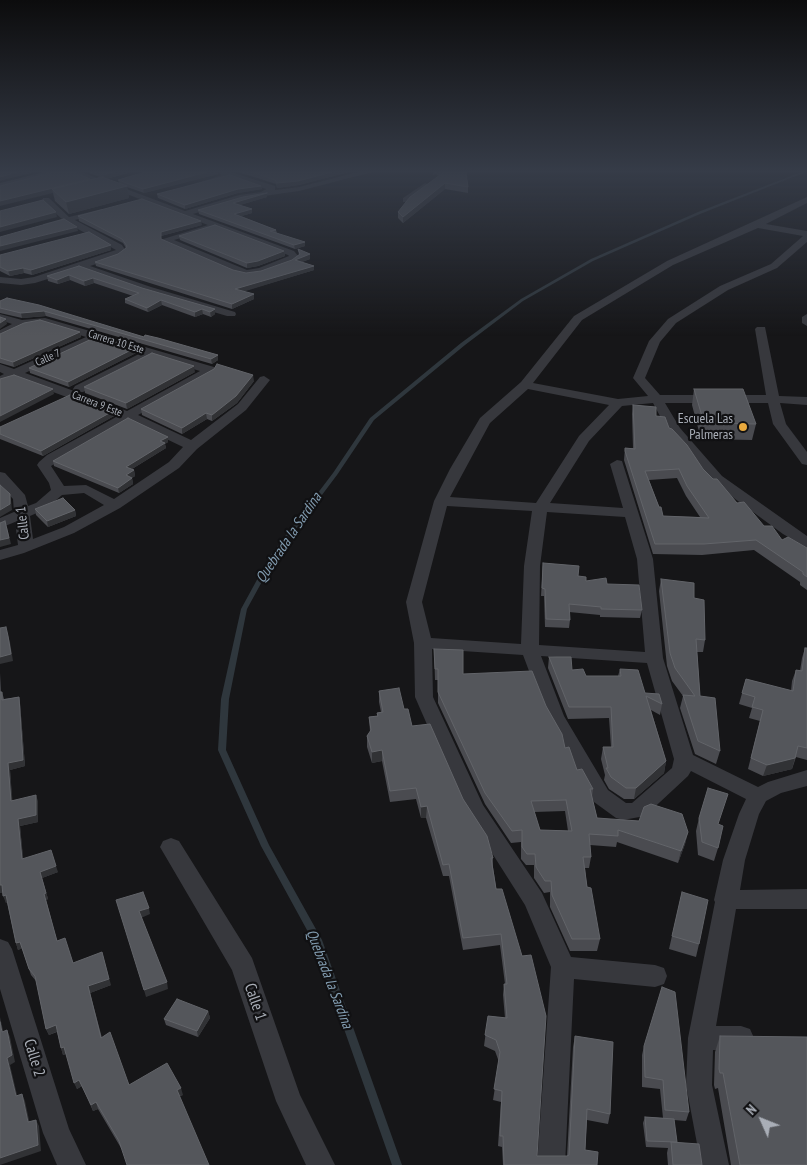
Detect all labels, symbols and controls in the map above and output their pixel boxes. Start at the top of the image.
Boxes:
street label: Carrera 10 Este [86,327,146,357]
street label: Calle 7 [33,347,63,369]
street label: Carrera 9 Este [70,388,124,420]
place label: Escuela Las Palmeras [678,411,733,444]
marker: Escuela Las Palmeras [737,421,749,433]
water label: Quebrada la Sardina [252,490,326,586]
street label: Calle 1 [13,505,33,541]
water label: Quebrada la Sardina [302,927,356,1031]
street label: Calle 1 [240,981,270,1023]
street label: Calle 2 [19,1037,49,1079]
north arrow [737,1095,787,1145]
text: N [742,1101,760,1119]

